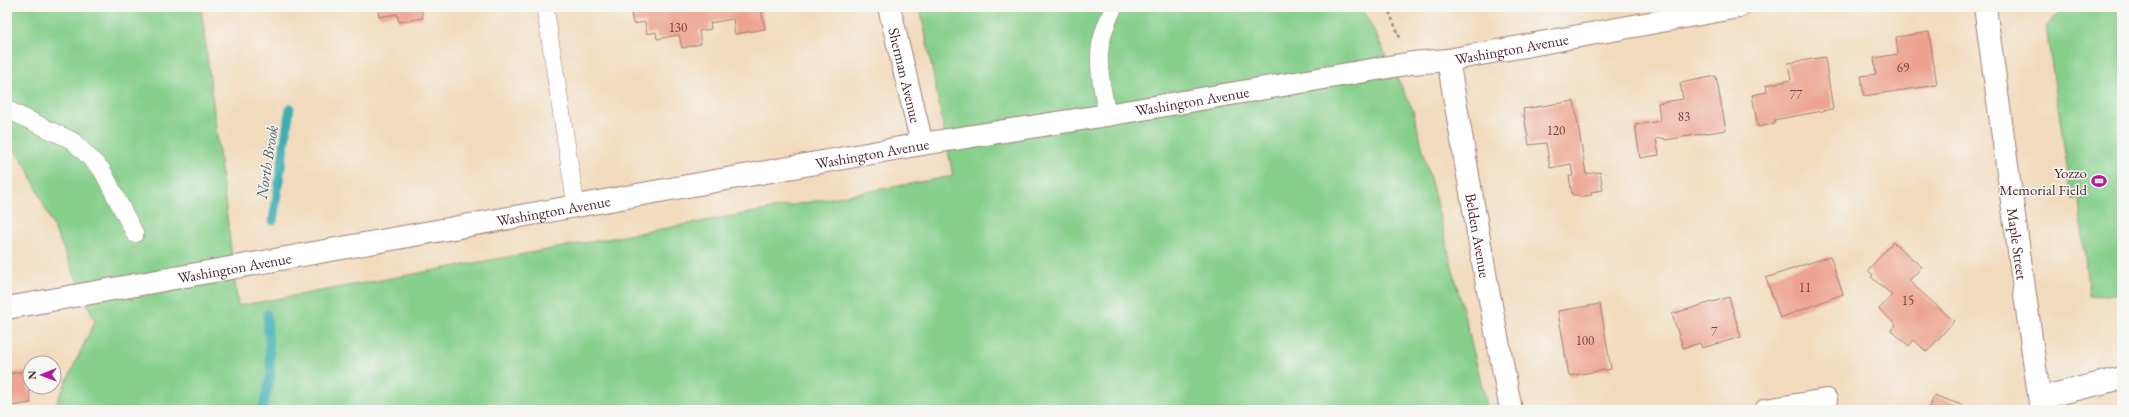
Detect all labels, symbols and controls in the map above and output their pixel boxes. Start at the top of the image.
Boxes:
house number: 130 [669,19,687,36]
street label: Sherman Avenue [885,26,926,125]
street label: Washington Avenue [1453,29,1570,68]
house number: 69 [1897,59,1910,76]
street label: Washington Avenue [1134,81,1250,120]
house number: 77 [1790,86,1803,103]
house number: 83 [1678,108,1690,125]
house number: 120 [1547,122,1565,139]
water label: North Brook [251,123,283,201]
street label: Washington Avenue [814,134,931,172]
place label: Yozzo Memorial Field [1999,163,2087,199]
sports icon: Yozzo Memorial Field [2090,172,2108,190]
street label: Washington Avenue [495,191,612,230]
street label: Belden Avenue [1462,192,1495,279]
street label: Maple Street [2004,207,2032,281]
street label: Washington Avenue [176,248,293,287]
house number: 11 [1799,279,1811,296]
house number: 15 [1902,292,1914,309]
house number: 7 [1711,323,1718,340]
house number: 100 [1576,332,1594,349]
north arrow [22,355,62,395]
text: N [25,371,39,380]

